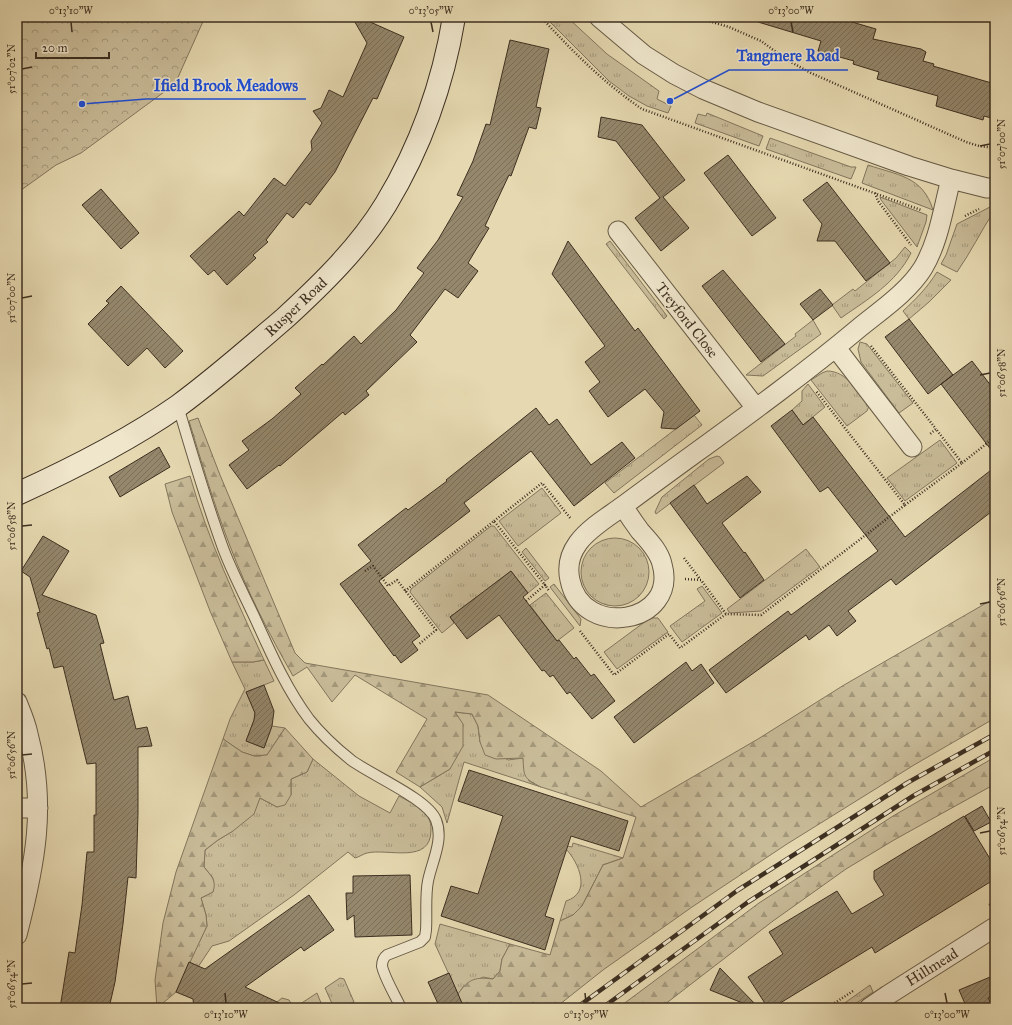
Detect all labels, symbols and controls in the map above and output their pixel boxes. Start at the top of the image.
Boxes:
text: 0°13'10"W [49,5,93,17]
text: 0°13'05"W [409,5,454,17]
text: 0°13'00"W [768,5,814,17]
scale bar [36,34,109,60]
text: 20 m [42,41,68,55]
callout: Tangmere Road [729,42,848,70]
text: 51°07'02"N [6,44,18,94]
text: Tangmere Road [735,46,840,66]
callout: Ifield Brook Meadows [146,71,306,99]
text: Ifield Brook Meadows [154,76,298,95]
text: 51°07'00"N [996,118,1008,169]
text: 51°07'00"N [6,272,18,323]
street label: Rusper Road [261,273,331,340]
street label: Treyford Close [652,279,722,361]
text: 51°06'58"N [996,348,1008,397]
text: 51°06'58"N [6,501,18,550]
text: 51°06'56"N [996,577,1008,626]
text: 51°06'56"N [6,730,18,779]
text: 51°06'54"N [996,806,1008,855]
street label: Hillmead [903,944,962,990]
text: 51°06'54"N [6,959,18,1008]
text: 0°13'10"W [204,1009,248,1021]
text: 0°13'05"W [564,1009,609,1021]
text: 0°13'00"W [924,1009,970,1021]

